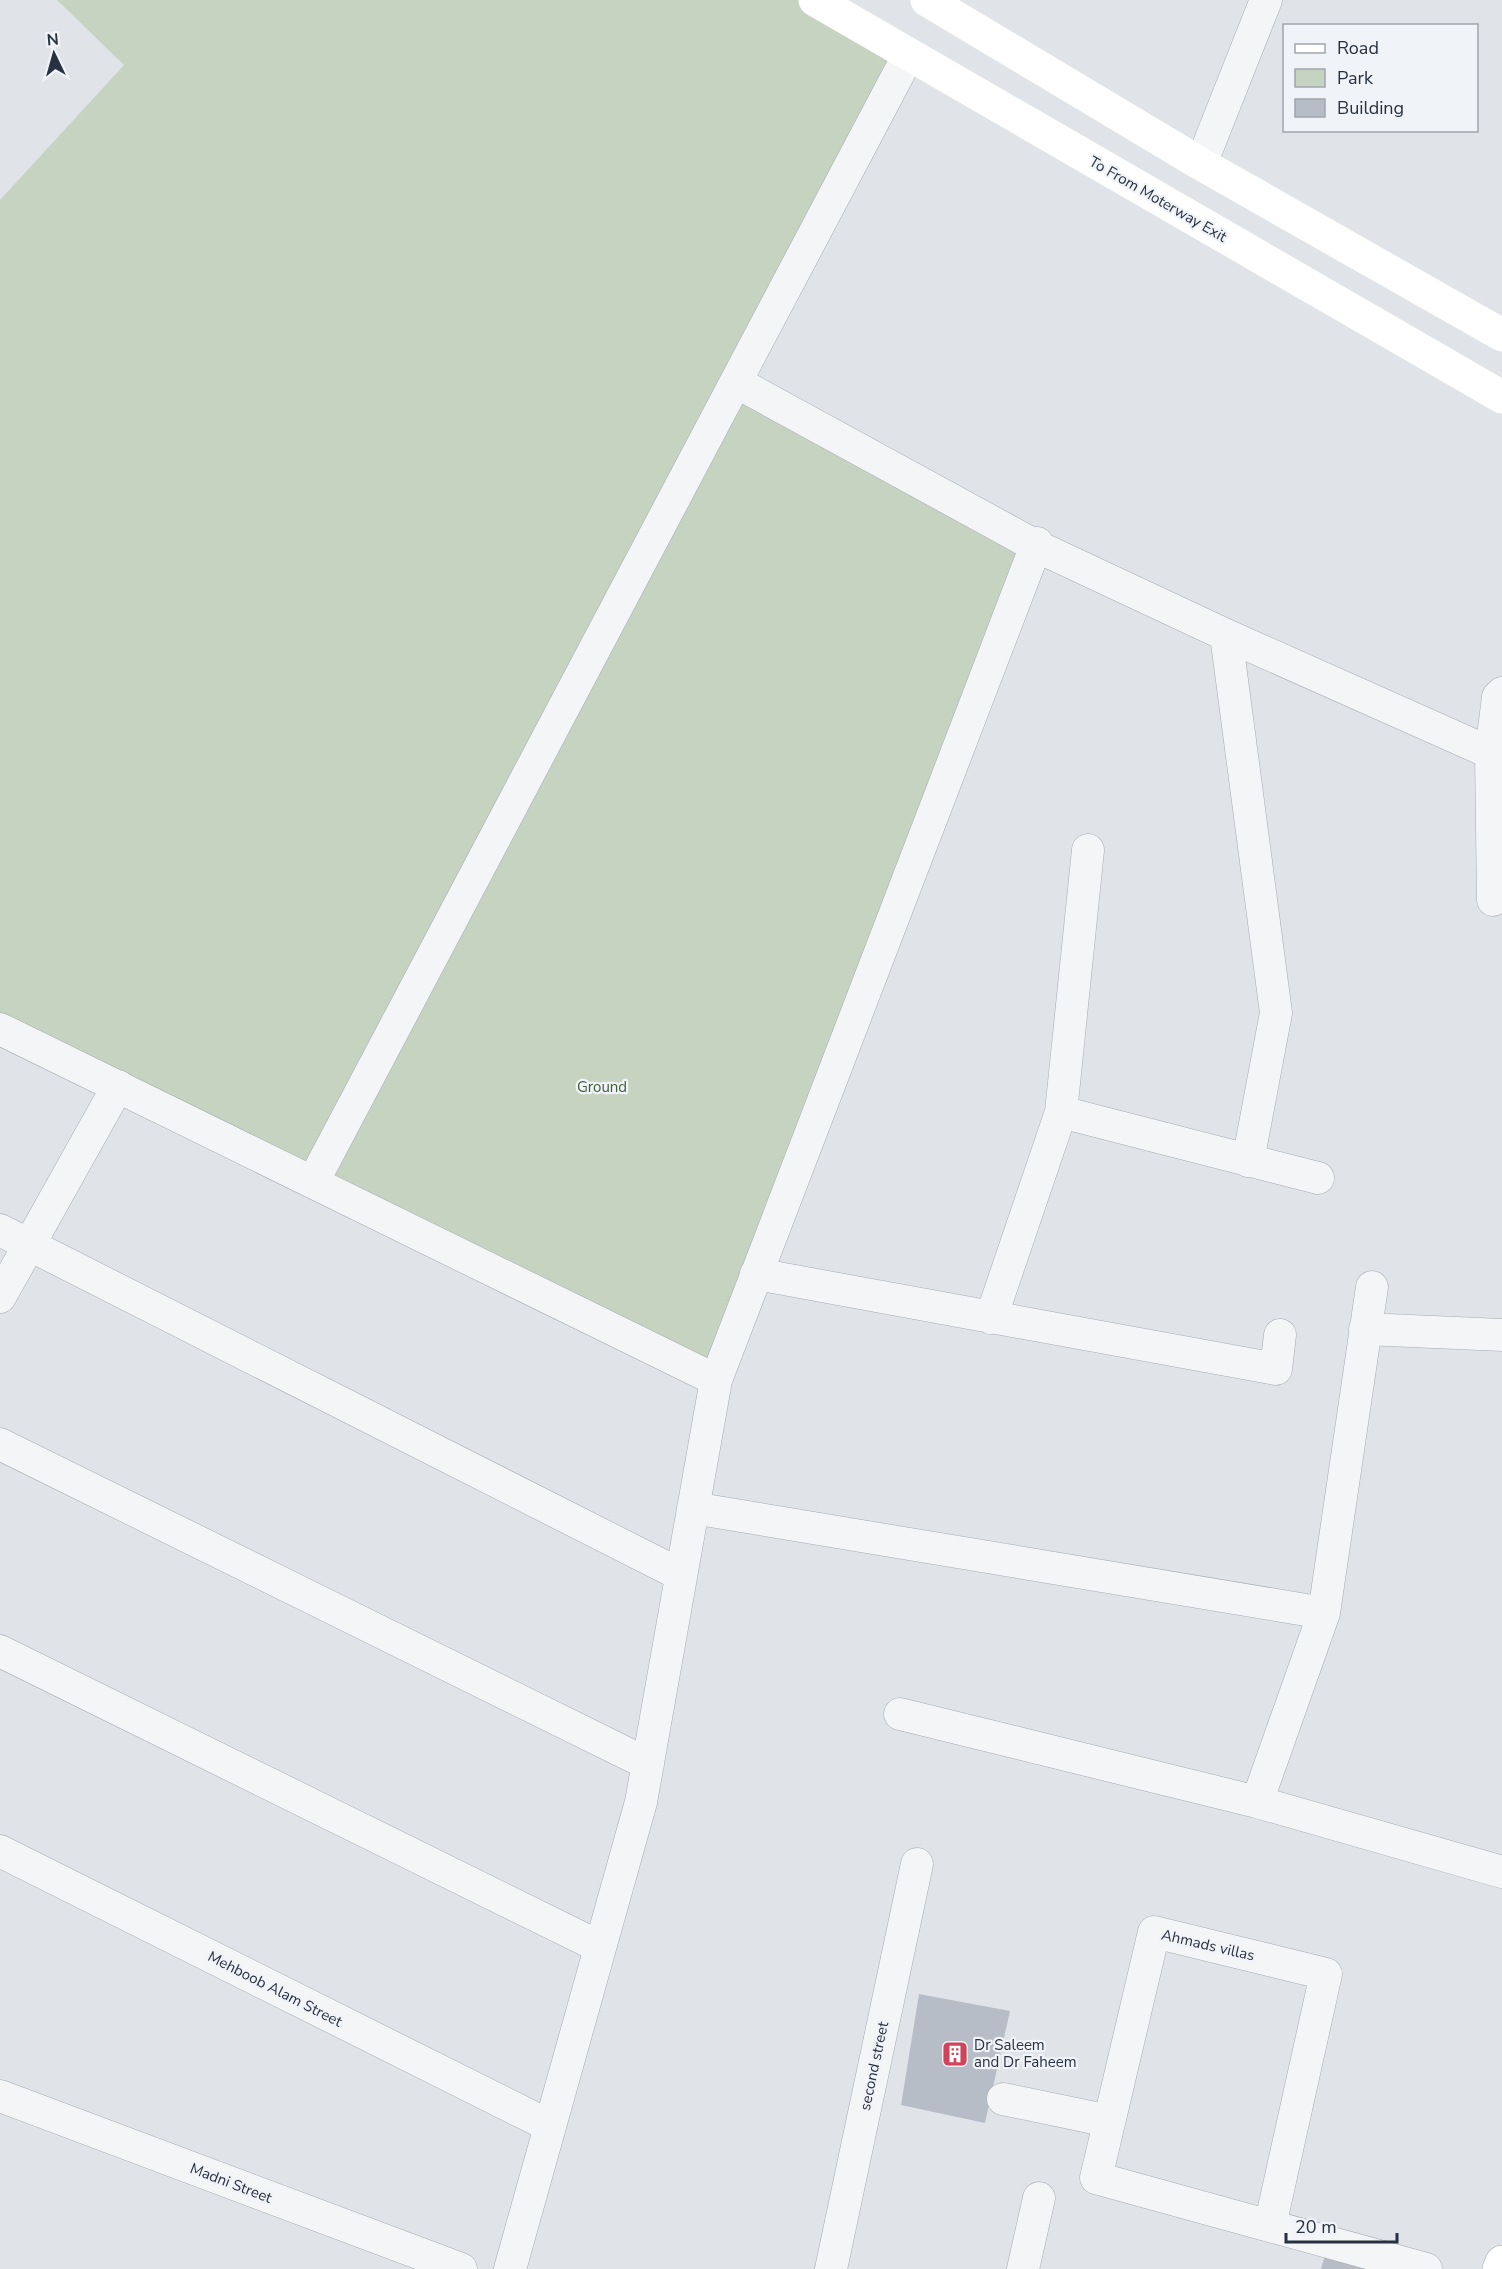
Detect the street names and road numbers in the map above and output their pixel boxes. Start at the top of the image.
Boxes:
street label: To From Moterway Exit [1086,151,1231,247]
street label: Ahmads villas [1159,1925,1257,1965]
street label: Mehboob Alam Street [204,1946,346,2032]
street label: second street [855,2019,893,2112]
street label: Madni Street [187,2158,276,2208]

